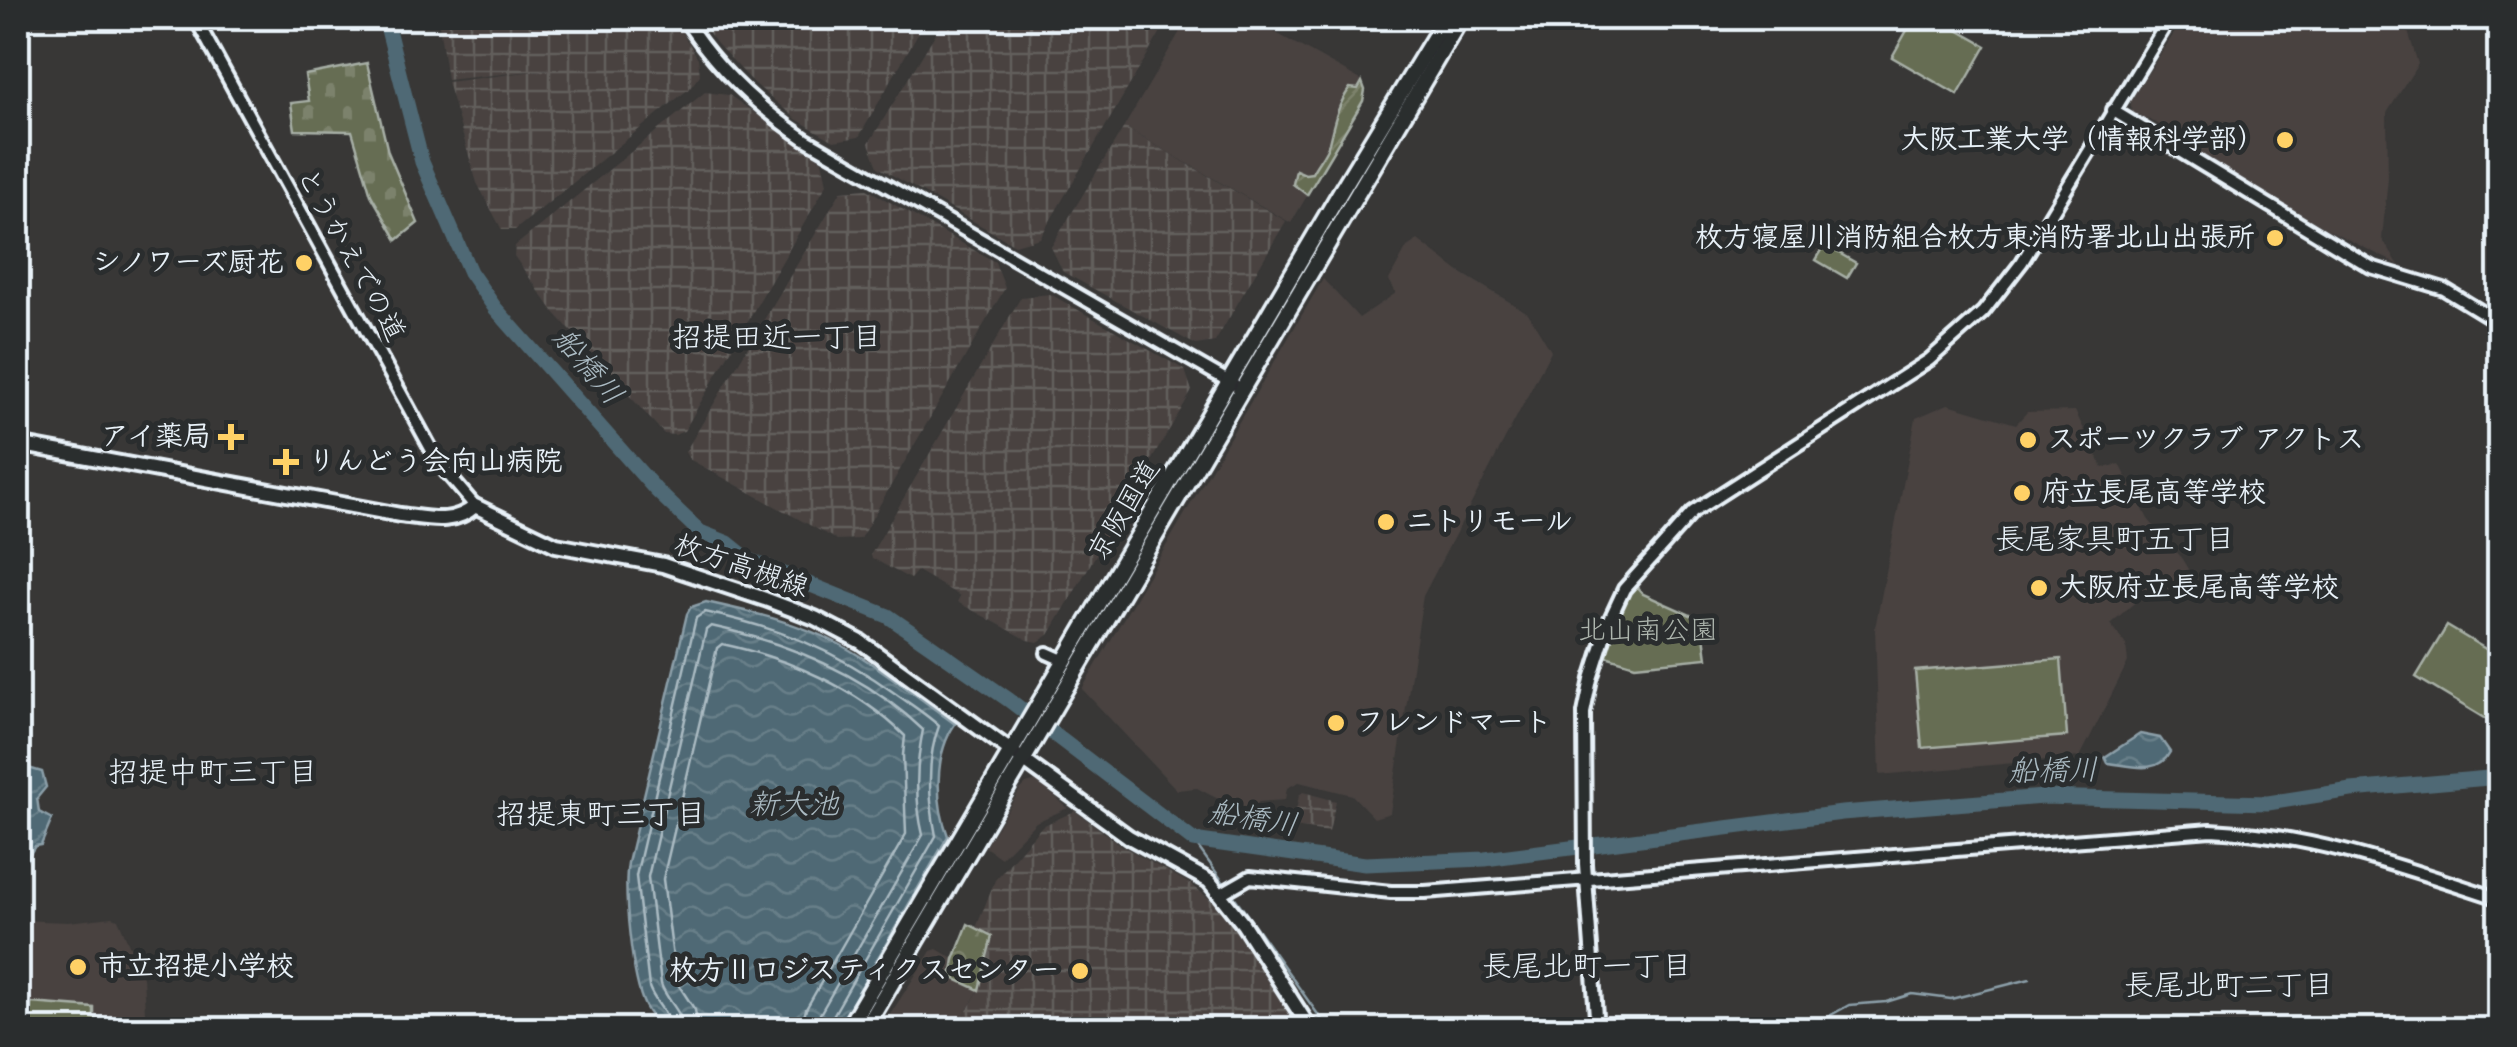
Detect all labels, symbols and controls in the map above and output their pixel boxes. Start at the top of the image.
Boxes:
place label: 大阪工業大学（情報科学部） [1901,118,2265,163]
marker: 大阪工業大学（情報科学部） [2274,129,2296,151]
street label: とうかえでの道 [283,159,417,351]
place label: 枚方寝屋川消防組合枚方東消防署北山出張所 [1695,216,2255,261]
marker: 枚方寝屋川消防組合枚方東消防署北山出張所 [2264,227,2286,249]
place label: シノワーズ厨花 [92,241,284,286]
marker: シノワーズ厨花 [293,252,315,274]
district label: 招提田近一丁目 [672,315,882,363]
water label: 船橋川 [540,317,634,417]
place label: アイ薬局 [101,415,211,460]
place label: スポーツクラブ アクトス [2048,418,2365,463]
marker: アイ薬局 [220,426,242,448]
marker: スポーツクラブ アクトス [2017,429,2039,451]
place label: りんどう会向山病院 [308,440,562,485]
marker: りんどう会向山病院 [273,449,299,475]
street label: 京阪国道 [1077,451,1173,571]
place label: 府立長尾高等学校 [2042,471,2266,516]
marker: 府立長尾高等学校 [2011,482,2033,504]
place label: ニトリモール [1406,500,1573,545]
marker: ニトリモール [1375,511,1397,533]
district label: 長尾家具町五丁目 [1995,517,2235,565]
street label: 枚方高槻線 [667,523,815,611]
place label: 大阪府立長尾高等学校 [2059,566,2339,611]
marker: 大阪府立長尾高等学校 [2028,577,2050,599]
park label: 北山南公園 [1578,609,1718,654]
place label: フレンドマート [1356,701,1552,746]
marker: フレンドマート [1325,712,1347,734]
water label: 船橋川 [2008,747,2098,797]
district label: 招提中町三丁目 [108,750,318,798]
water label: 新大池 [749,782,840,830]
water label: 船橋川 [1205,789,1301,851]
district label: 招提東町三丁目 [496,792,706,840]
district label: 長尾北町一丁目 [1482,944,1692,992]
place label: 市立招提小学校 [98,945,294,990]
place label: 枚方Ⅱロジスティクスセンター [669,949,1060,994]
marker: 市立招提小学校 [67,956,89,978]
marker: 枚方Ⅱロジスティクスセンター [1069,960,1091,982]
district label: 長尾北町二丁目 [2124,963,2334,1011]

